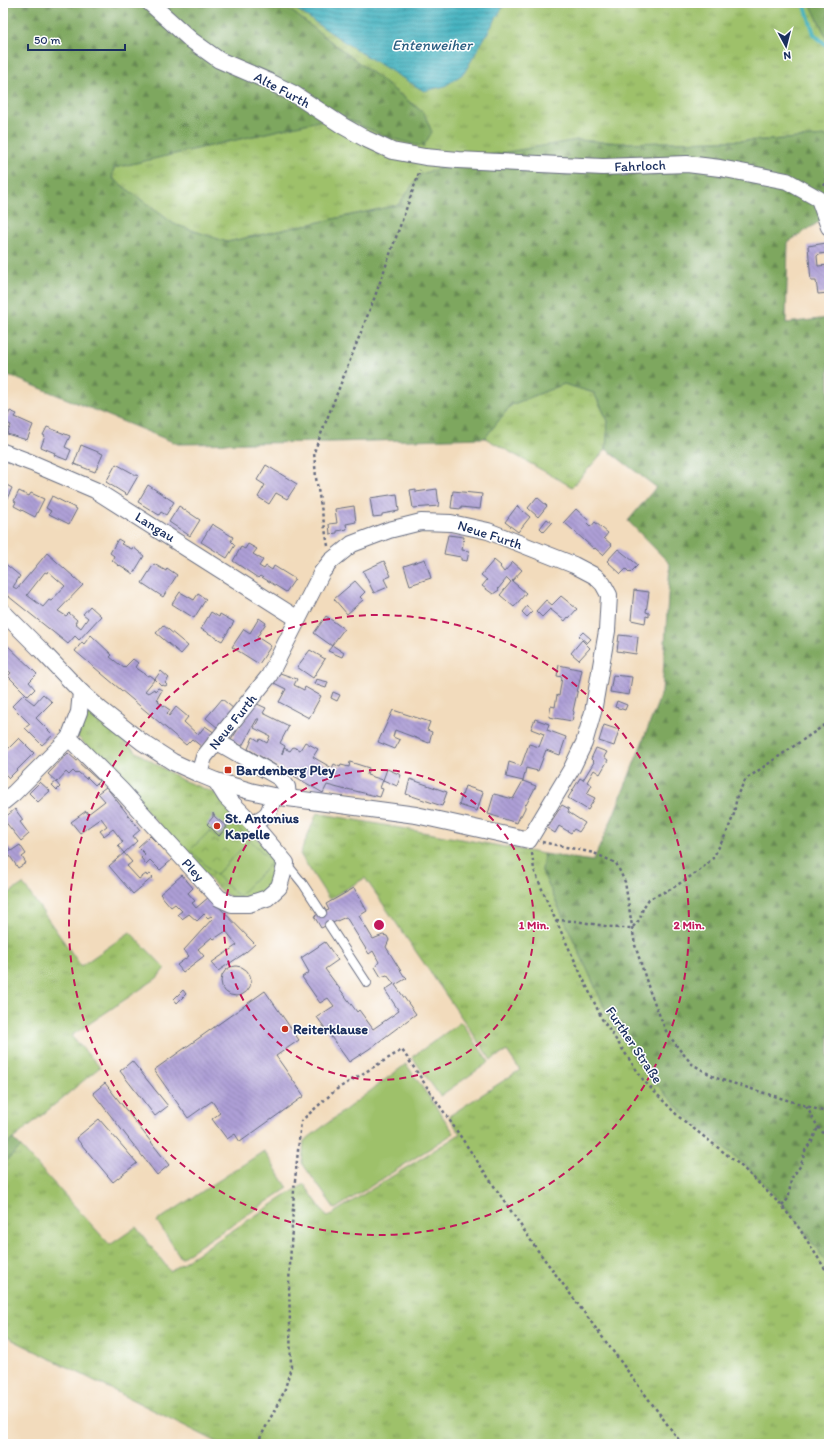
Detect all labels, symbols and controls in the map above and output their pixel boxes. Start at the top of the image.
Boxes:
scale bar [28,26,125,52]
north arrow [766,26,806,66]
text: 50 m [34,33,60,47]
water label: Entenweiher [392,36,474,54]
text: N [783,49,792,62]
street label: Alte Furth [251,68,313,112]
street label: Fahrloch [614,157,666,175]
street label: Langau [132,508,178,546]
street label: Neue Furth [456,517,525,554]
street label: Neue Furth [205,690,261,753]
place label: Bardenberg Pley [236,762,335,779]
marker: Bardenberg Pley [223,765,233,775]
place label: St. Antonius Kapelle [225,810,299,843]
marker: St. Antonius Kapelle [212,821,222,831]
street label: Pley [178,855,208,885]
centre of rings [372,918,386,932]
text: 1 Min. [519,918,549,932]
text: 2 Min. [673,918,705,932]
street label: Further Straße [602,1003,666,1087]
place label: Reiterklause [293,1021,368,1038]
marker: Reiterklause [280,1024,290,1034]

